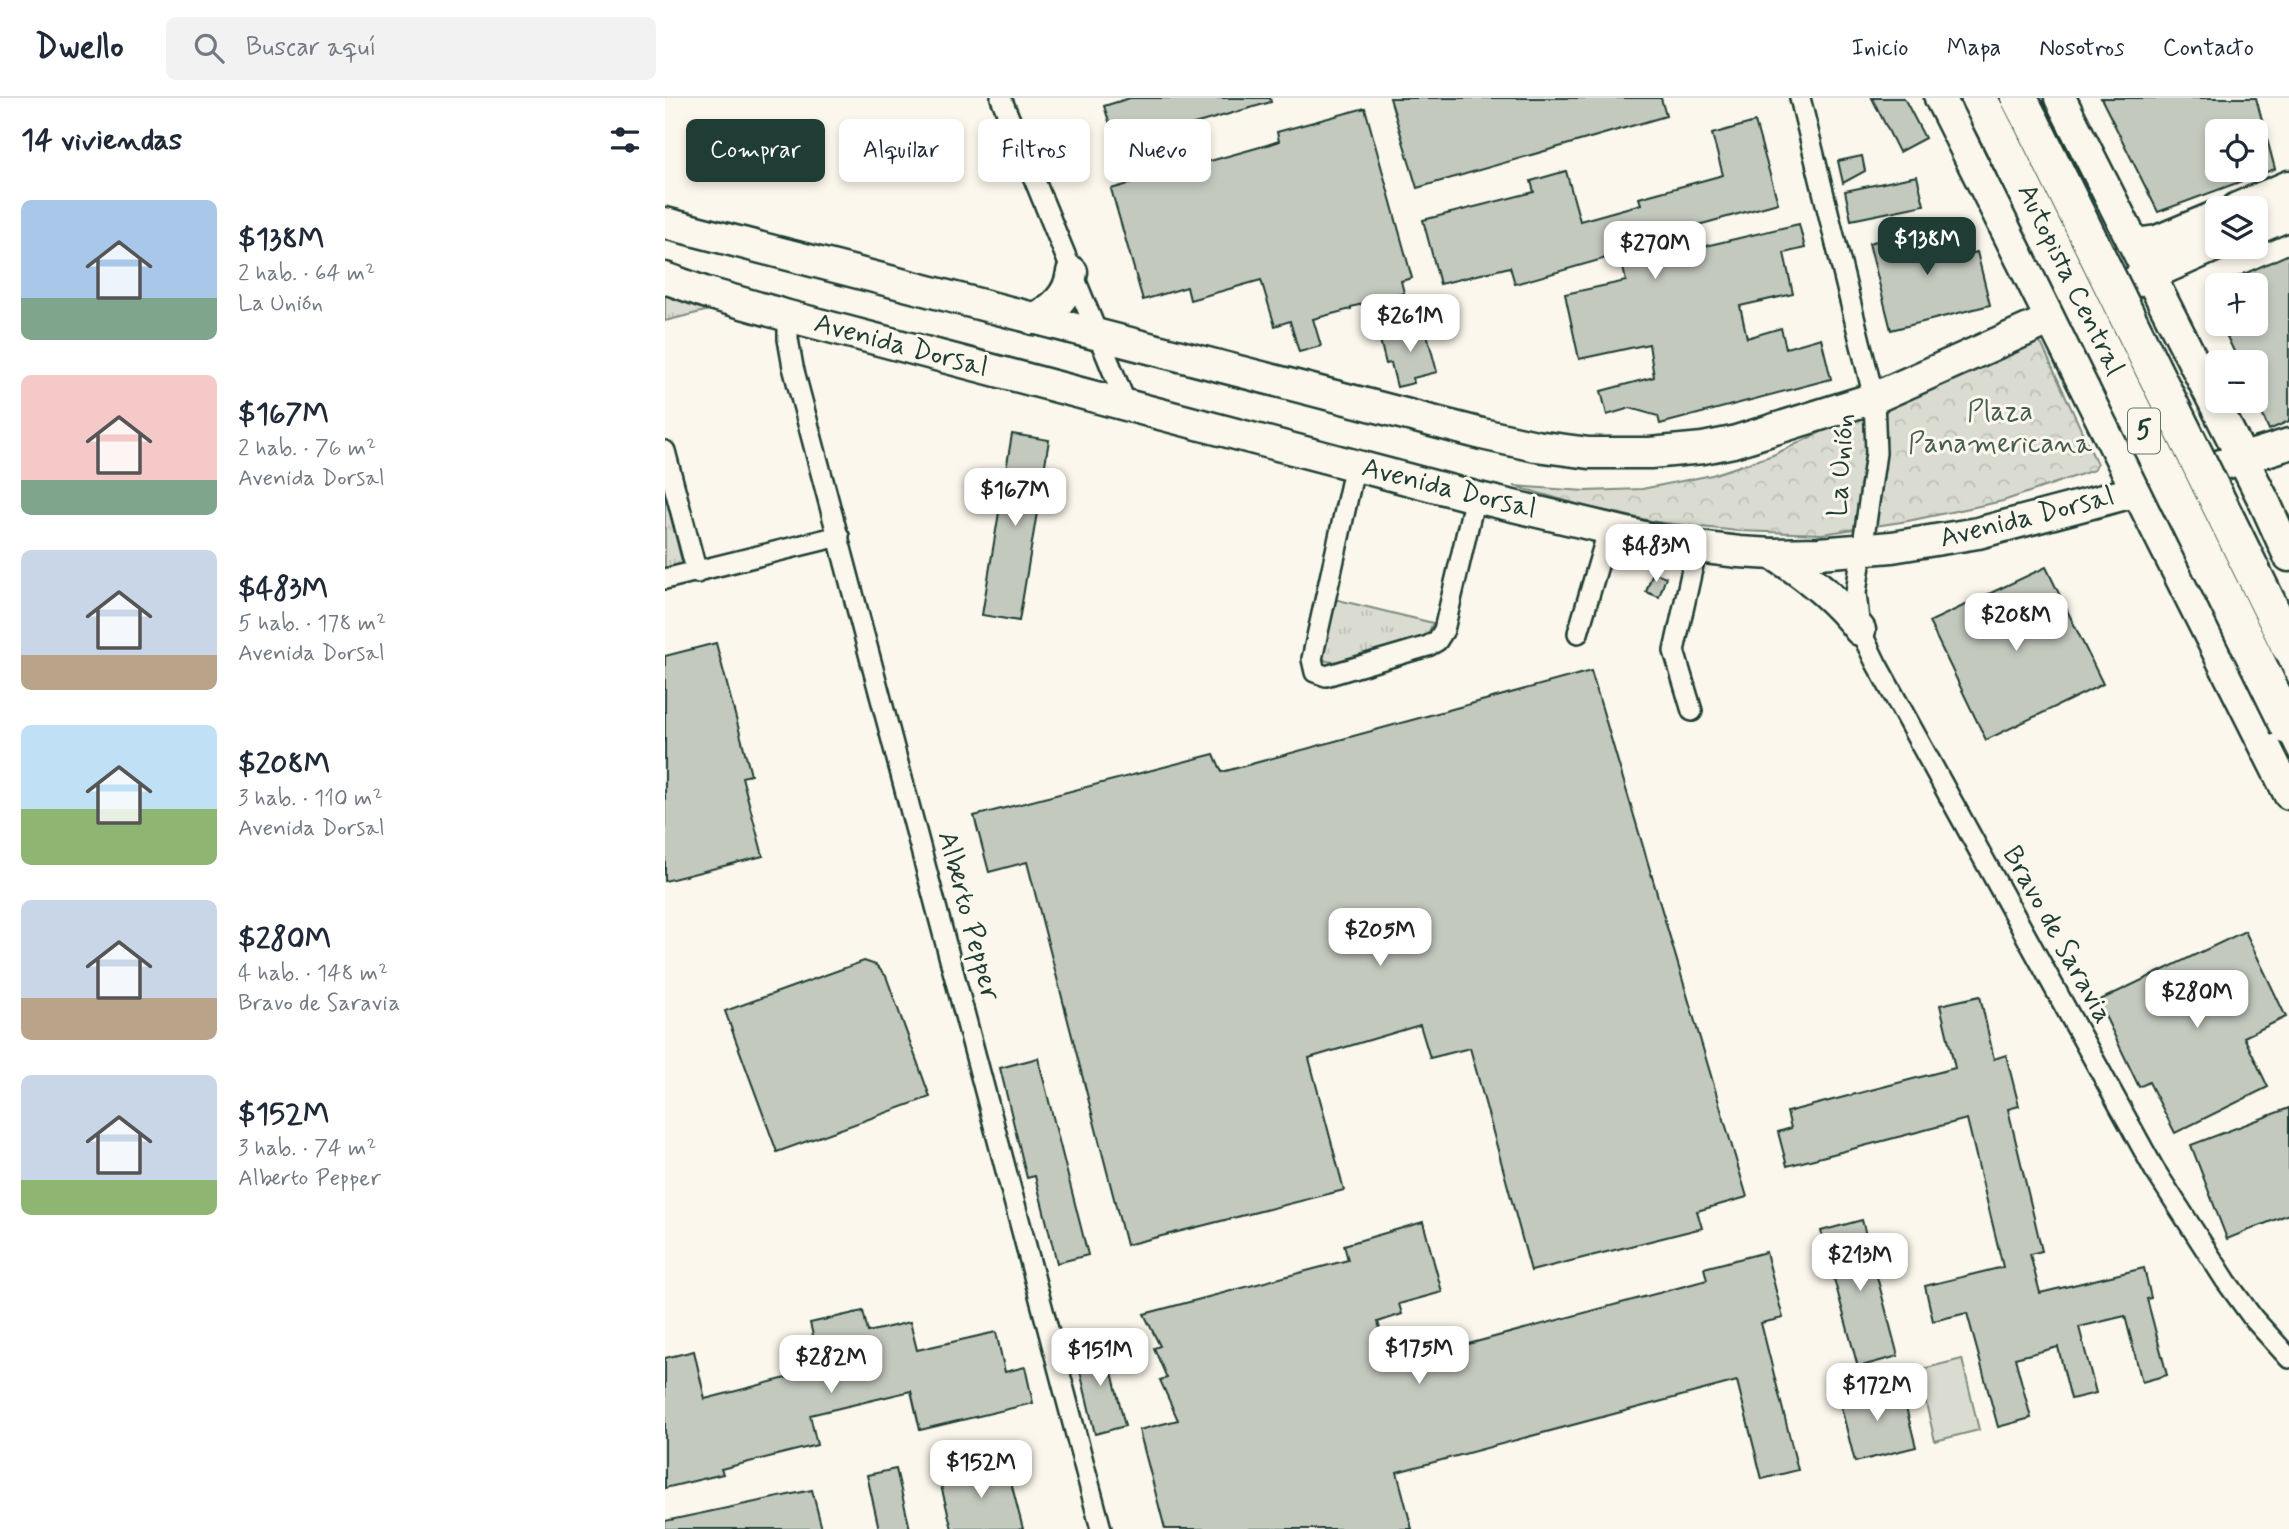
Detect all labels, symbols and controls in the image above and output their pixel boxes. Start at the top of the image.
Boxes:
search box [166,17,656,80]
text: Dwello [35,26,124,70]
icon: search [190,29,228,67]
text: Buscar aquí [246,31,376,65]
text: Inicio [1851,33,1909,64]
text: Mapa [1947,33,2001,64]
text: Nosotros [2039,33,2125,64]
text: Contacto [2163,33,2254,64]
chip: Comprar [686,119,825,182]
chip: Alquilar [839,119,964,182]
chip: Filtros [978,119,1090,182]
chip: Nuevo [1104,119,1211,182]
map controls [2205,119,2268,413]
button: locate [2205,119,2268,182]
text: 14 viviendas [21,121,182,160]
icon: filters [606,121,644,159]
street label: Autopista Central [2008,178,2132,382]
button: layers [2205,196,2268,259]
pin: $138M [1878,218,1976,277]
text: $138M [238,220,324,259]
pin: $270M [1606,222,1704,281]
text: $138M [1894,225,1960,255]
icon: home [77,228,161,312]
text: $270M [1620,229,1690,259]
text: 2 hab. · 64 m² [238,259,375,289]
button: + [2205,273,2268,336]
text: La Unión [238,289,323,319]
pin: $261M [1361,294,1459,354]
text: $261M [1377,302,1443,332]
street label: Avenida Dorsal [810,305,992,387]
button: − [2205,350,2268,413]
park label: Plaza Panamericana [1908,394,2092,463]
text: $167M [238,395,329,434]
icon: home [77,403,161,487]
road number: 5 [2128,408,2160,454]
street label: La Unión [1820,412,1864,518]
text: 2 hab. · 76 m² [238,434,376,464]
street label: Avenida Dorsal [1358,449,1540,529]
text: Avenida Dorsal [238,464,385,494]
pin: $167M [966,468,1064,528]
text: $167M [980,476,1050,506]
street label: Avenida Dorsal [1936,478,2118,558]
pin: $483M [1607,524,1705,584]
text: $483M [1621,532,1691,562]
text: $483M [238,570,328,609]
icon: home [77,578,161,662]
pin: $208M [1967,594,2065,653]
text: $208M [1981,601,2051,631]
text: 5 hab. · 178 m² [238,609,386,639]
text: Avenida Dorsal [238,639,385,669]
text: $208M [238,745,330,784]
icon: home [77,753,161,837]
text: 3 hab. · 110 m² [238,784,383,814]
text: Avenida Dorsal [238,814,385,844]
street label: Alberto Pepper [928,827,1009,1006]
street label: Bravo de Saravia [1993,840,2121,1030]
pin: $205M [1331,908,1429,968]
text: $205M [1345,916,1415,946]
text: $280M [238,920,331,959]
icon: home [77,928,161,1012]
text: 4 hab. · 148 m² [238,959,388,989]
pin: $280M [2148,970,2246,1030]
text: $280M [2161,978,2233,1008]
text: Bravo de Saravia [238,989,400,1019]
text: $152M [238,1095,329,1134]
icon: home [77,1103,161,1187]
text: 3 hab. · 74 m² [238,1134,377,1164]
text: Alberto Pepper [238,1164,381,1194]
pin: $213M [1811,1234,1909,1293]
text: $213M [1828,1241,1892,1271]
pin: $175M [1370,1326,1468,1386]
pin: $151M [1051,1328,1149,1388]
text: $175M [1385,1334,1453,1364]
pin: $282M [782,1336,880,1395]
text: $151M [1067,1336,1133,1366]
text: $282M [795,1343,867,1373]
pin: $172M [1828,1364,1926,1423]
text: $172M [1842,1371,1912,1401]
pin: $152M [932,1440,1030,1500]
text: $152M [946,1448,1016,1478]

